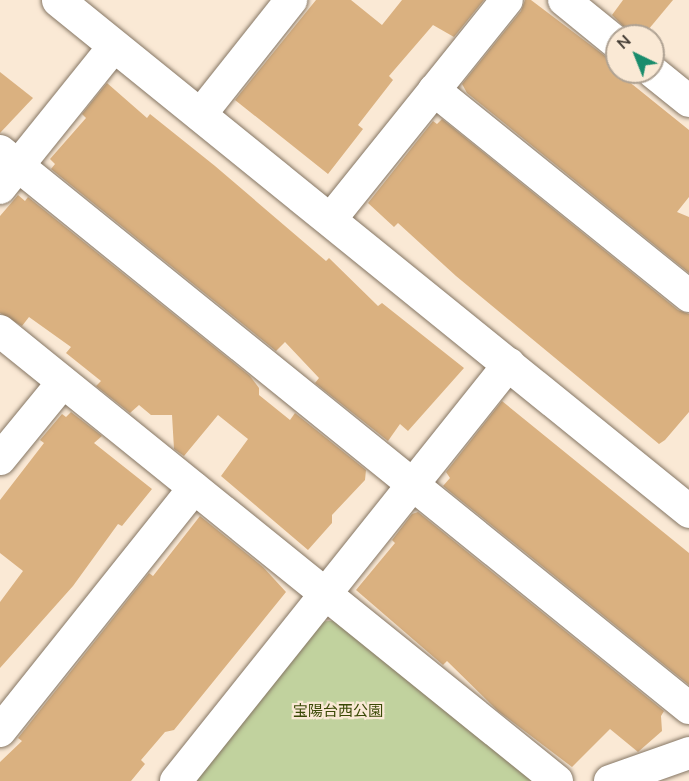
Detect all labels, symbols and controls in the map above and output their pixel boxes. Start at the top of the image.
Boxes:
north arrow [605,24,665,84]
text: N [612,30,636,54]
park label: 宝陽台西公園 [293,703,383,721]

